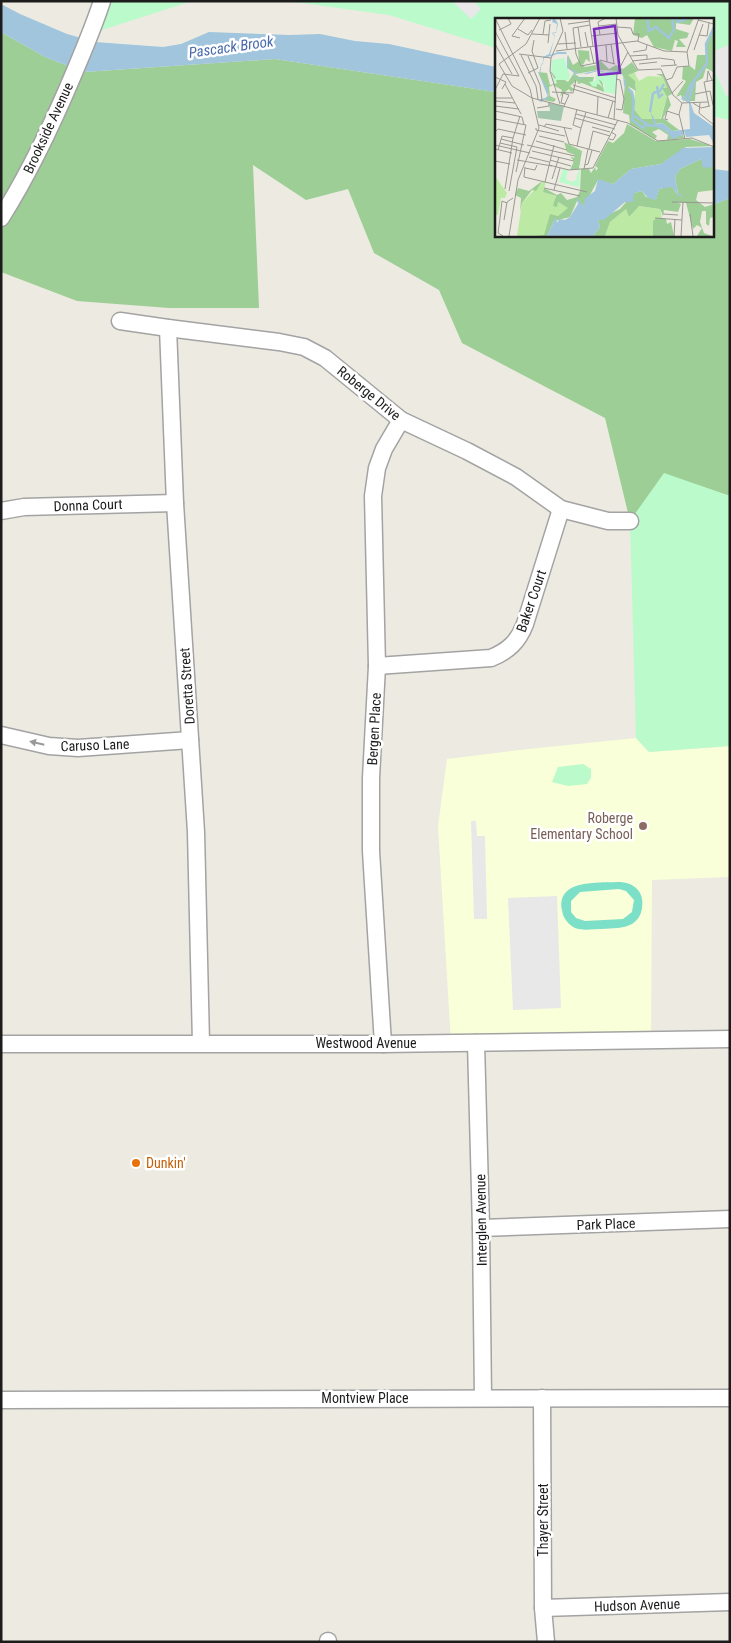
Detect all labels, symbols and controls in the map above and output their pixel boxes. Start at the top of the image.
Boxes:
inset map [495,18,714,236]
water label: Pascack Brook [187,32,275,62]
street label: Brookside Avenue [20,79,76,176]
street label: Roberge Drive [334,363,404,424]
street label: Donna Court [53,496,123,514]
street label: Baker Court [513,568,549,634]
street label: Doretta Street [176,647,198,725]
street label: Bergen Place [364,692,384,766]
street label: Caruso Lane [60,736,130,754]
one-way arrow [28,739,44,747]
place label: Roberge Elementary School [530,810,633,842]
marker: Roberge Elementary School [637,820,649,832]
street label: Westwood Avenue [315,1035,417,1051]
place label: Dunkin' [146,1155,186,1171]
marker: Dunkin' [130,1157,142,1169]
street label: Interglen Avenue [472,1173,490,1266]
street label: Park Place [576,1215,636,1233]
street label: Montview Place [321,1390,409,1406]
street label: Thayer Street [535,1483,551,1557]
street label: Hudson Avenue [594,1595,681,1614]

